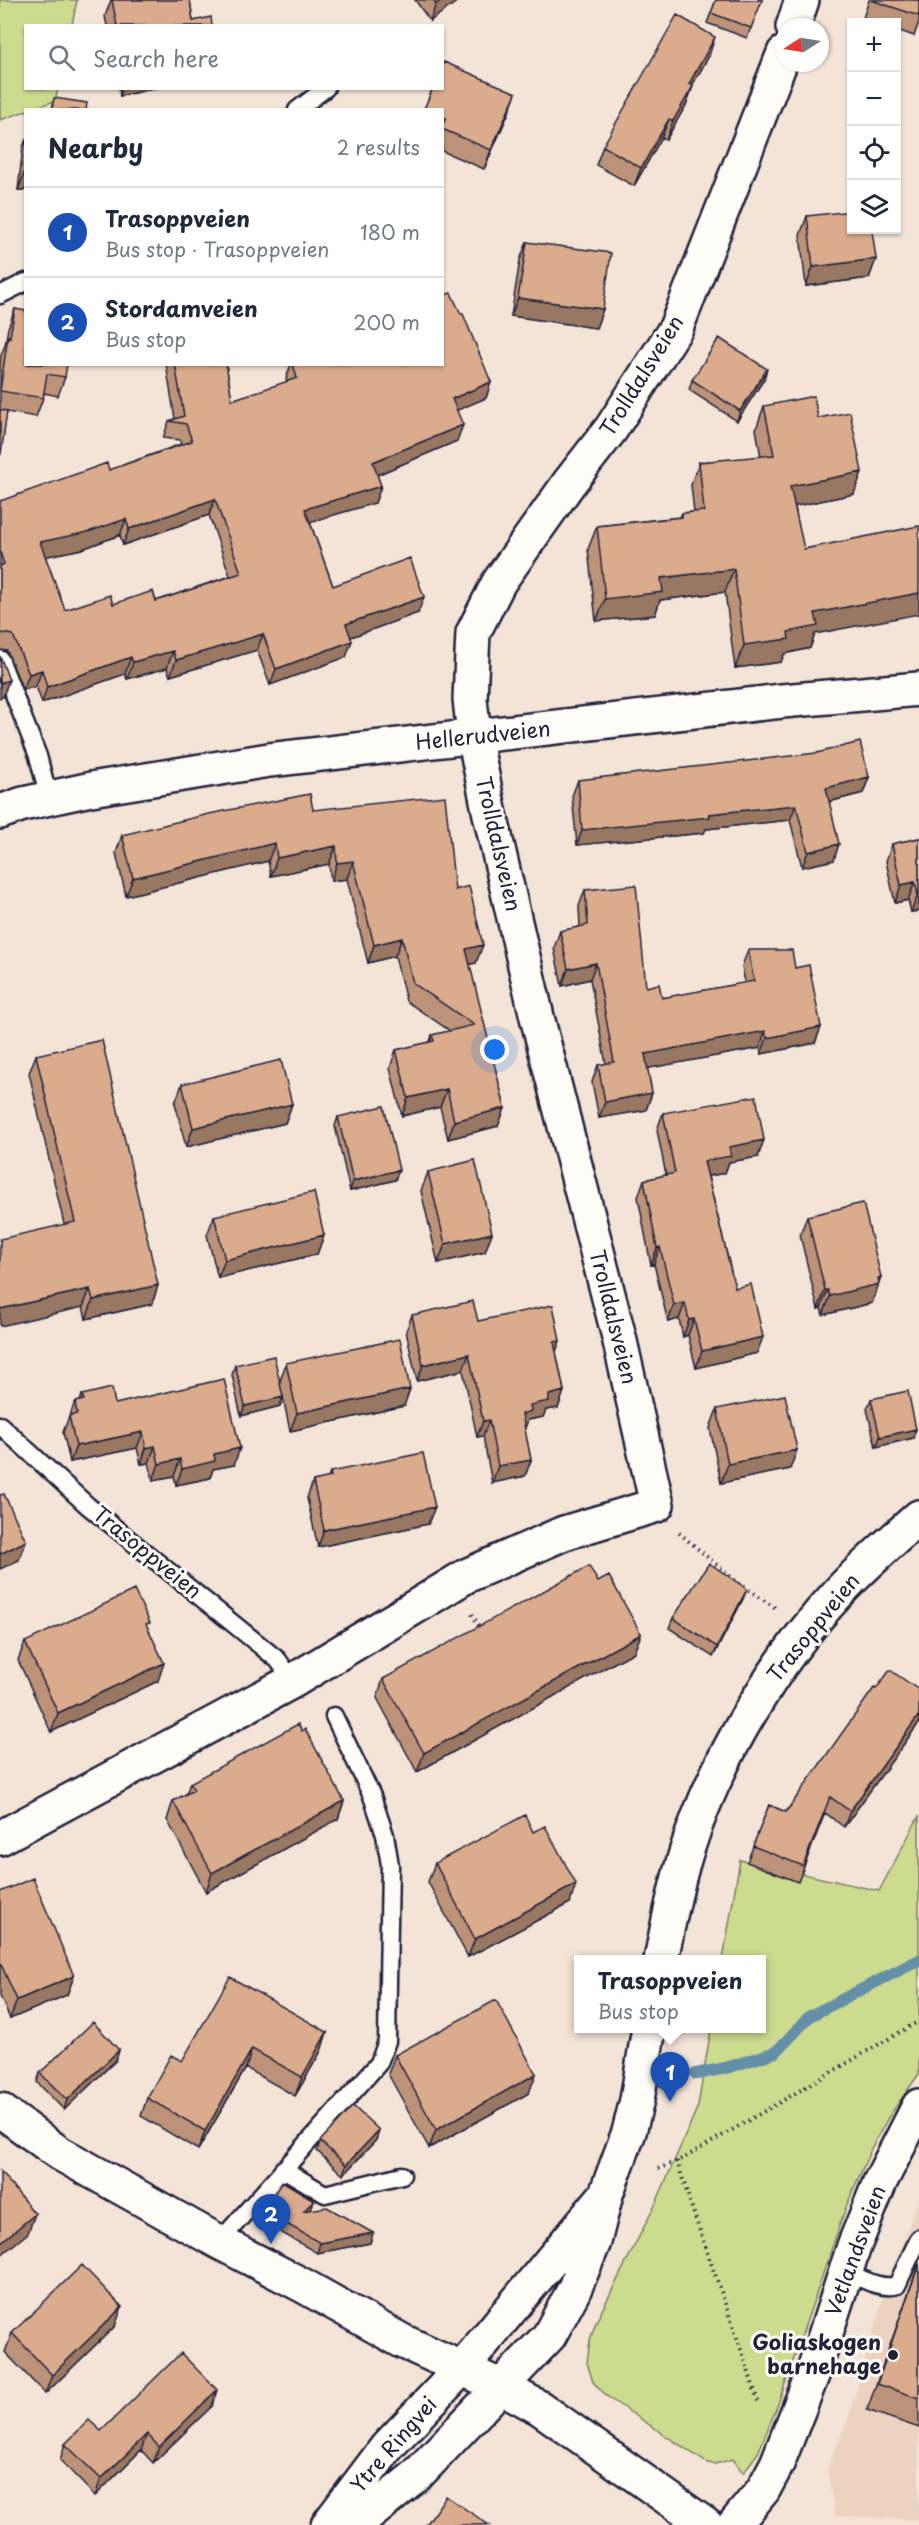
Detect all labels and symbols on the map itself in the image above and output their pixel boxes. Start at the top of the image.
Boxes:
north arrow [775,18,829,72]
street label: Trolldalsveien [590,308,690,442]
street label: Hellerudveien [414,711,552,757]
street label: Trolldalsveien [469,773,531,914]
your location [480,1035,509,1064]
street label: Trolldalsveien [583,1246,647,1387]
street label: Trasoppveien [87,1497,210,1605]
street label: Trasoppveien [758,1565,866,1688]
pin: 1 [650,2052,690,2102]
street label: Vetlandsveien [816,2180,893,2320]
pin: 2 [252,2194,290,2244]
place label: Goliaskogen barnehage [752,2325,881,2381]
marker: Goliaskogen barnehage [886,2348,900,2362]
street label: Ytre Ringvei [342,2388,443,2499]

